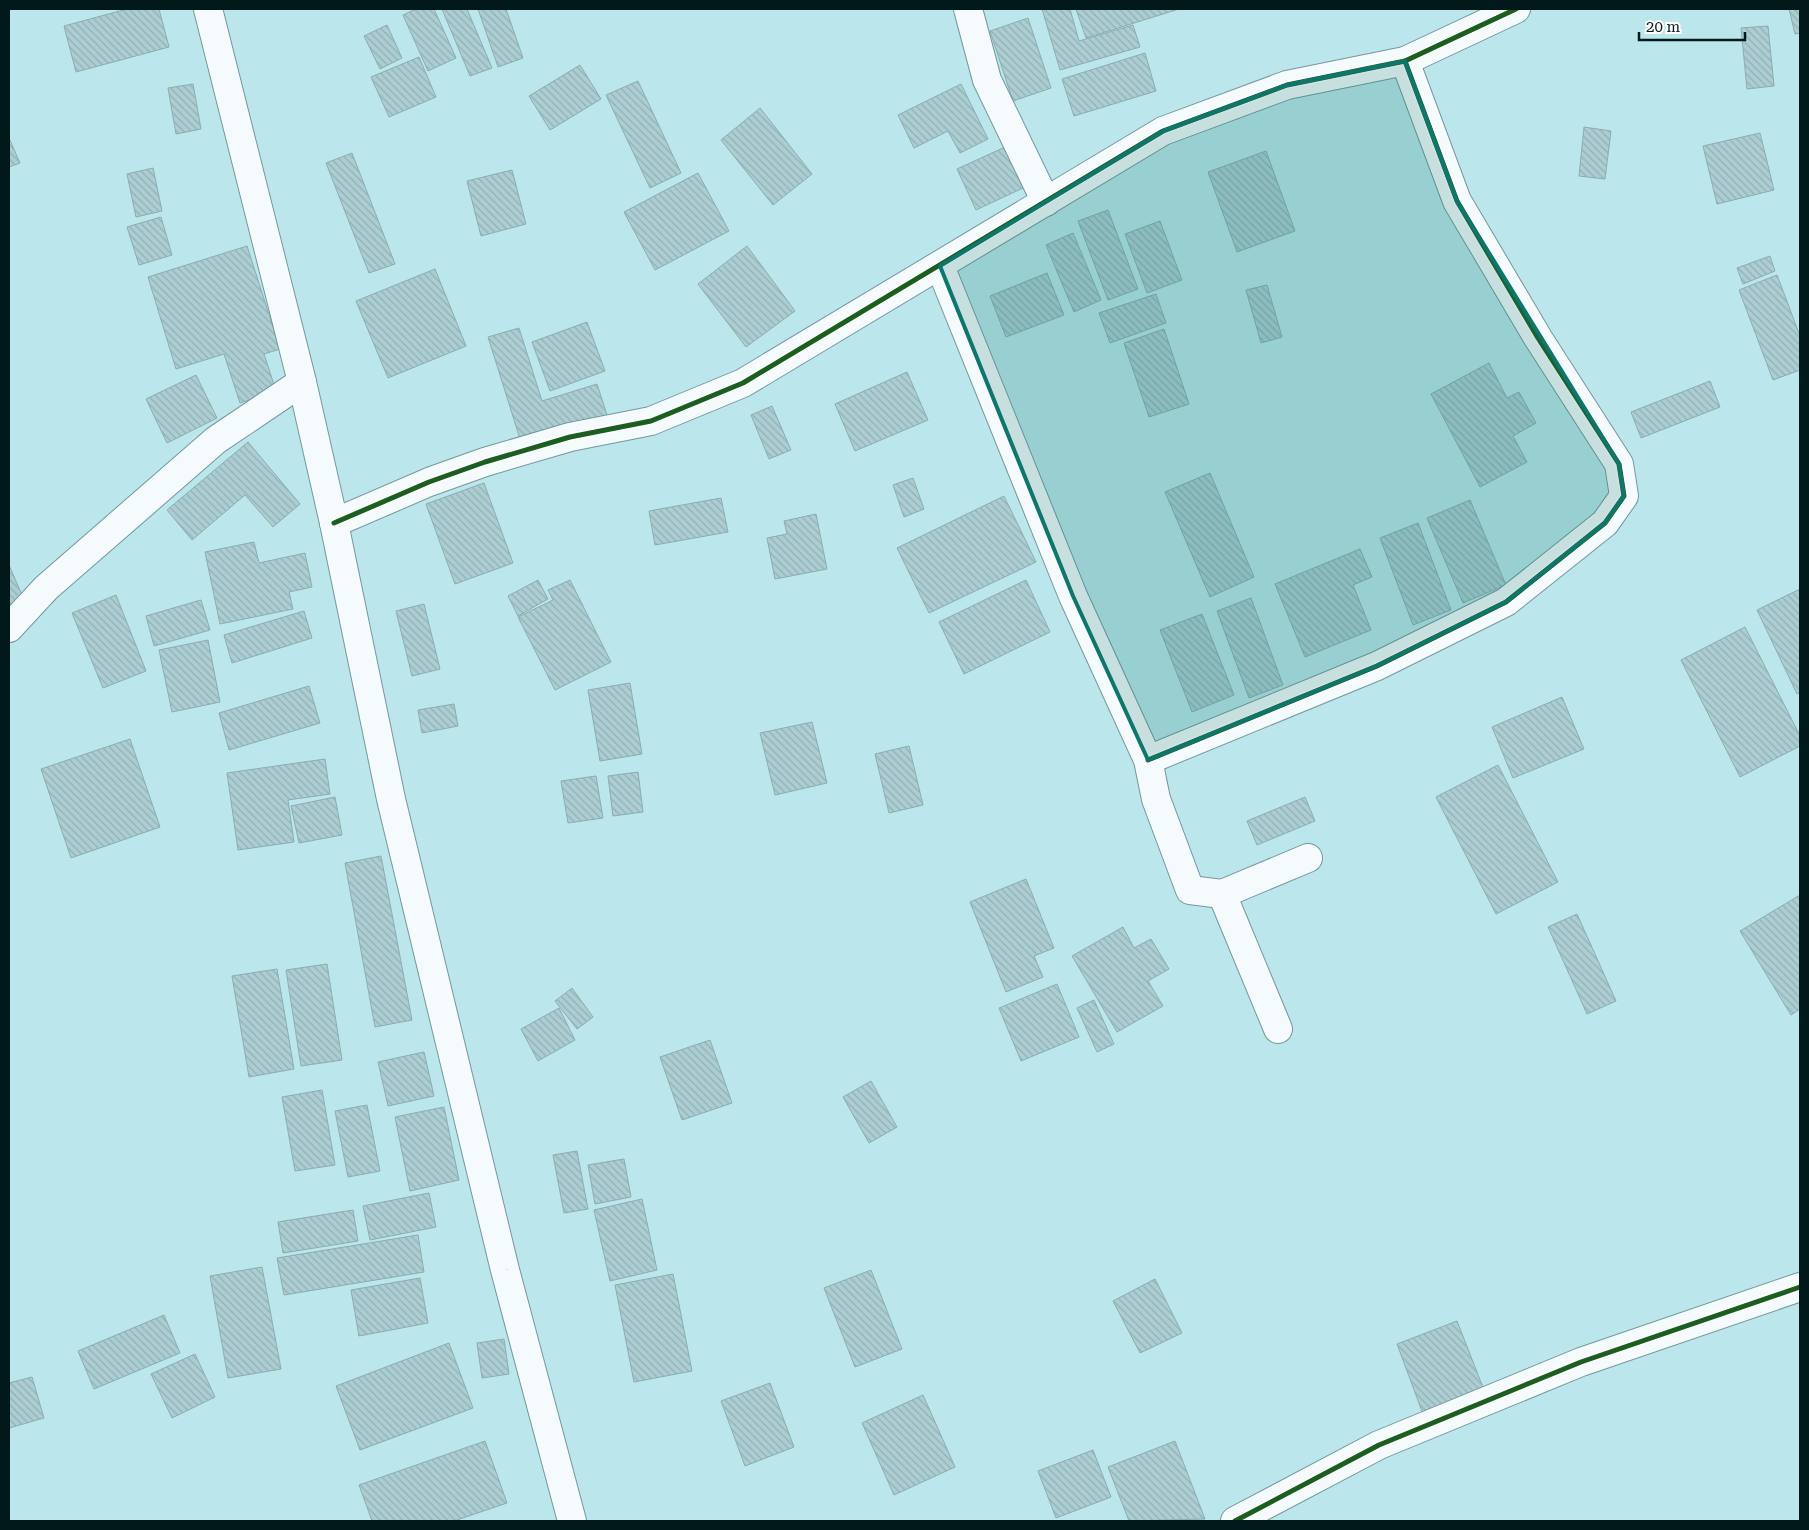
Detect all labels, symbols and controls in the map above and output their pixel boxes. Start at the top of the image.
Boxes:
scale bar [1639,10,1745,42]
text: 20 m [1646,18,1681,36]

